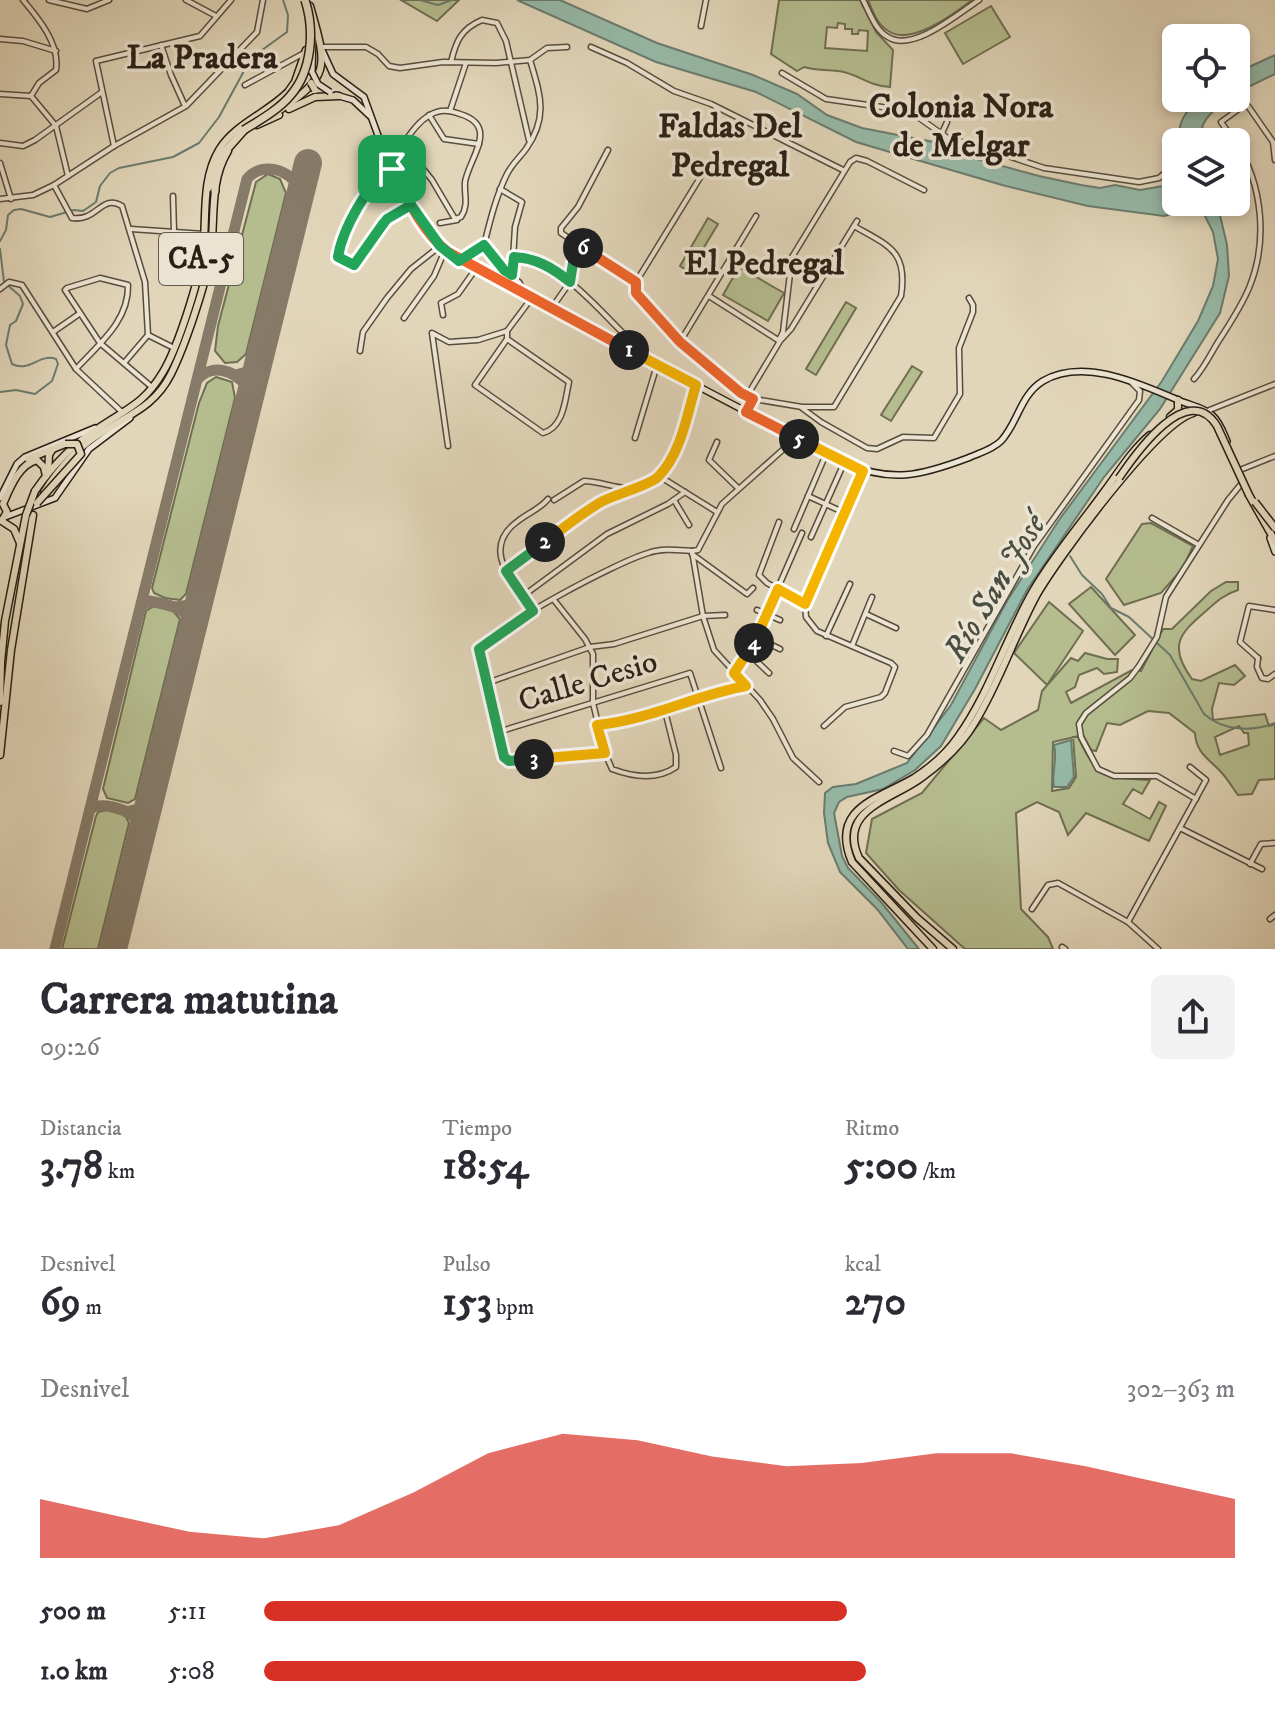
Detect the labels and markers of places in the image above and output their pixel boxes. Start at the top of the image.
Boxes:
pin [358,135,426,203]
pin: 6 [563,228,603,268]
pin: 1 [609,330,649,370]
pin: 5 [779,419,819,459]
pin: 2 [525,522,565,562]
pin: 4 [734,623,774,663]
pin: 3 [514,739,554,779]

